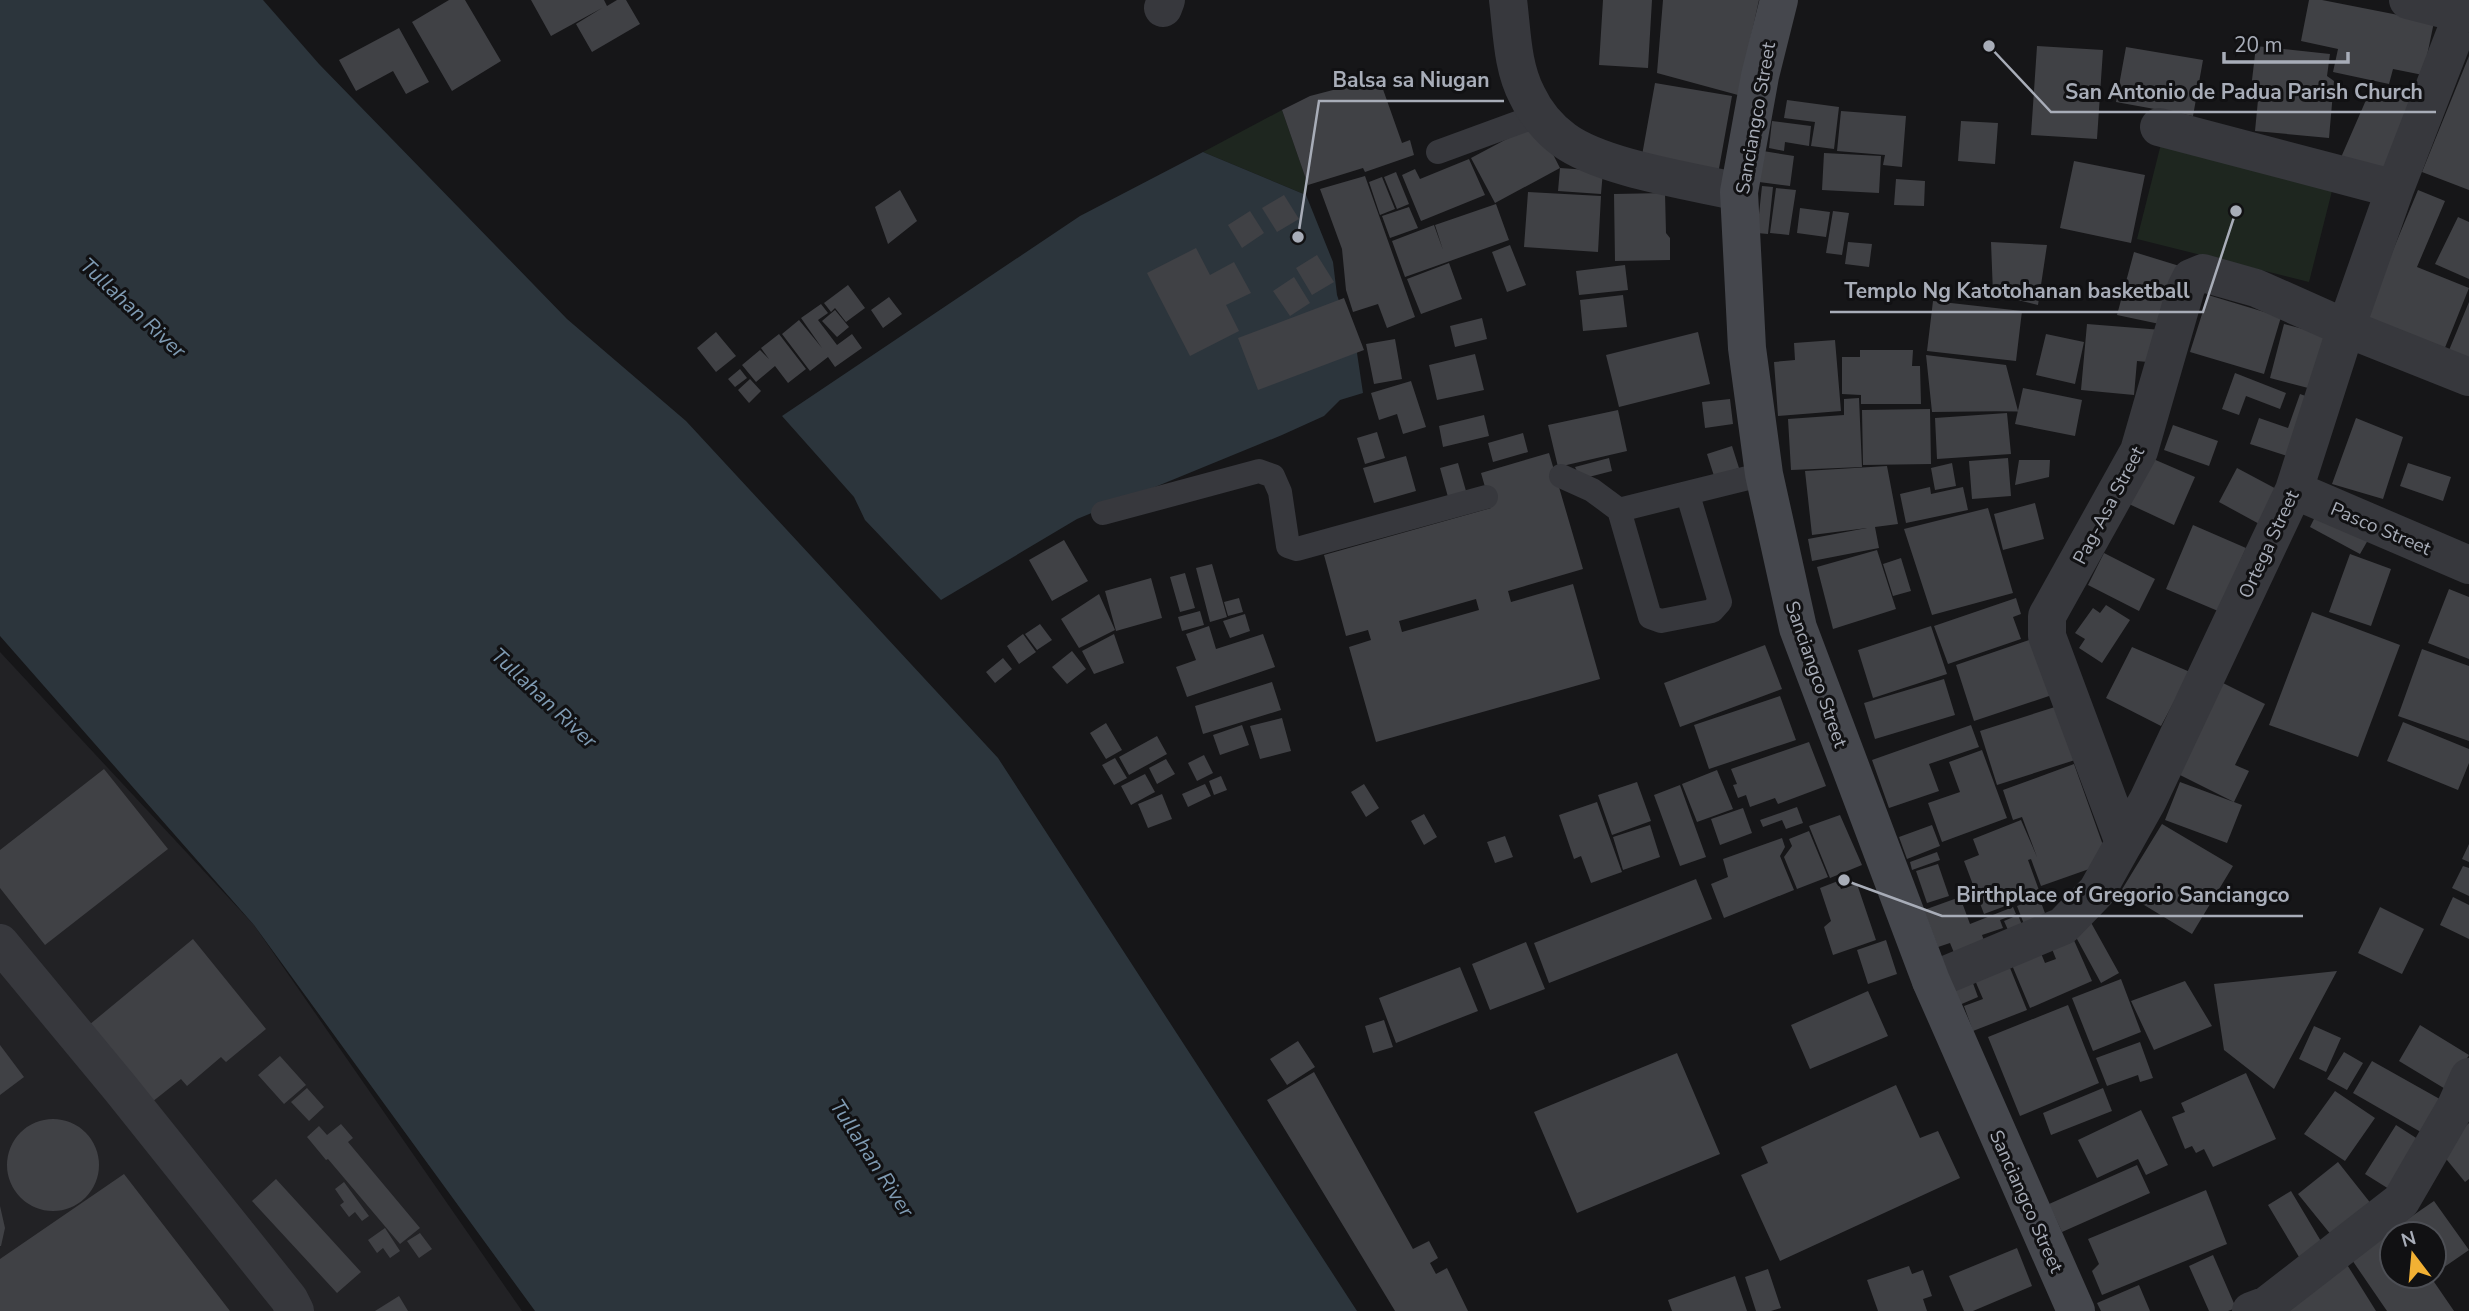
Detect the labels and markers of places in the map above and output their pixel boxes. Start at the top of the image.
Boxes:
callout: Balsa sa Niugan [1319,59,1504,101]
callout: San Antonio de Padua Parish Church [2051,70,2436,112]
callout: Templo Ng Katotohanan basketball [1830,270,2203,312]
callout: Birthplace of Gregorio Sanciangco [1942,874,2303,916]

